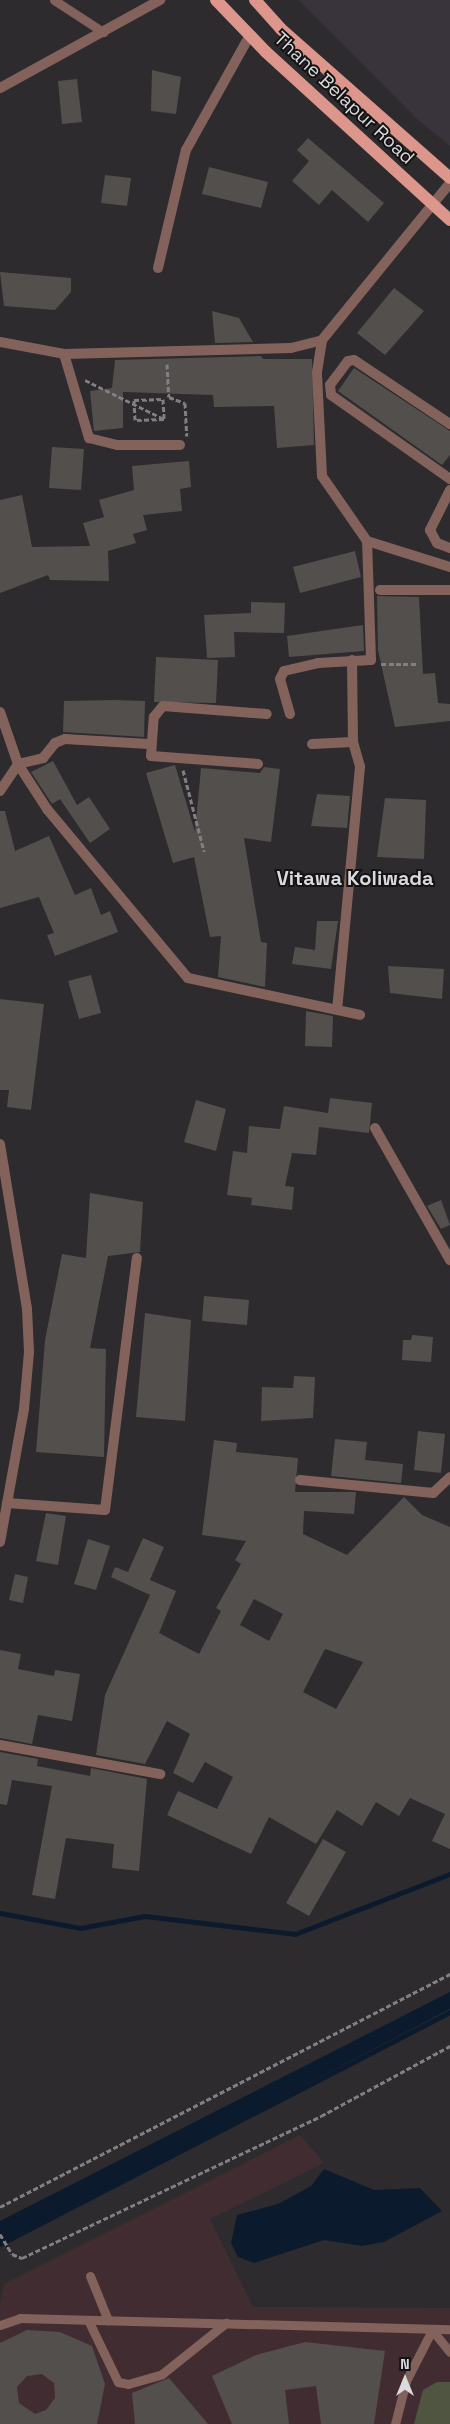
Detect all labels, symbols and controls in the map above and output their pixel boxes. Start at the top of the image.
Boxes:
street label: Thane Belapur Road [269,27,419,169]
district label: Vitawa Koliwada [276,866,434,890]
north arrow [380,2354,430,2404]
text: N [400,2355,410,2373]

